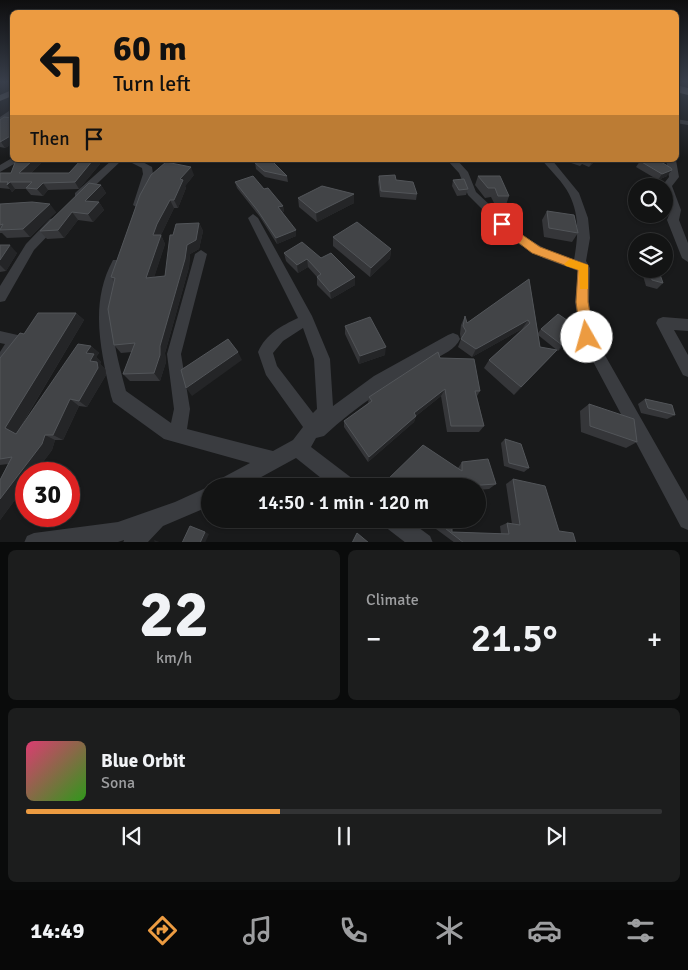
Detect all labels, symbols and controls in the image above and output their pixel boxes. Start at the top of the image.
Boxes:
text: 60 m [113,27,187,70]
icon: left [30,30,95,95]
text: Turn left [113,70,191,97]
icon: arrive [80,125,108,153]
text: Then [30,127,70,151]
map controls [628,178,673,278]
button: search [628,178,673,223]
pin [481,203,523,245]
icon: arrive [488,210,516,238]
button: layers [628,233,673,278]
position arrow [560,310,612,362]
speed limit sign: 30 [15,462,80,527]
text: 14:50 · 1 min · 120 m [258,491,429,515]
text: 22 [139,575,209,655]
text: Climate [366,590,419,610]
text: 21.5° [471,615,557,662]
text: − [366,622,381,656]
text: + [647,622,662,656]
text: km/h [156,648,192,668]
text: Blue Orbit [101,749,185,773]
text: Sona [101,773,135,793]
icon: previous [118,822,146,850]
icon: pause [330,822,358,850]
icon: next [542,822,570,850]
icon: directions [145,913,180,948]
icon: music [240,913,275,948]
icon: phone [336,913,371,948]
icon: climate [432,913,467,948]
icon: car [527,913,562,948]
icon: filters [623,913,658,948]
text: 14:49 [30,917,84,944]

